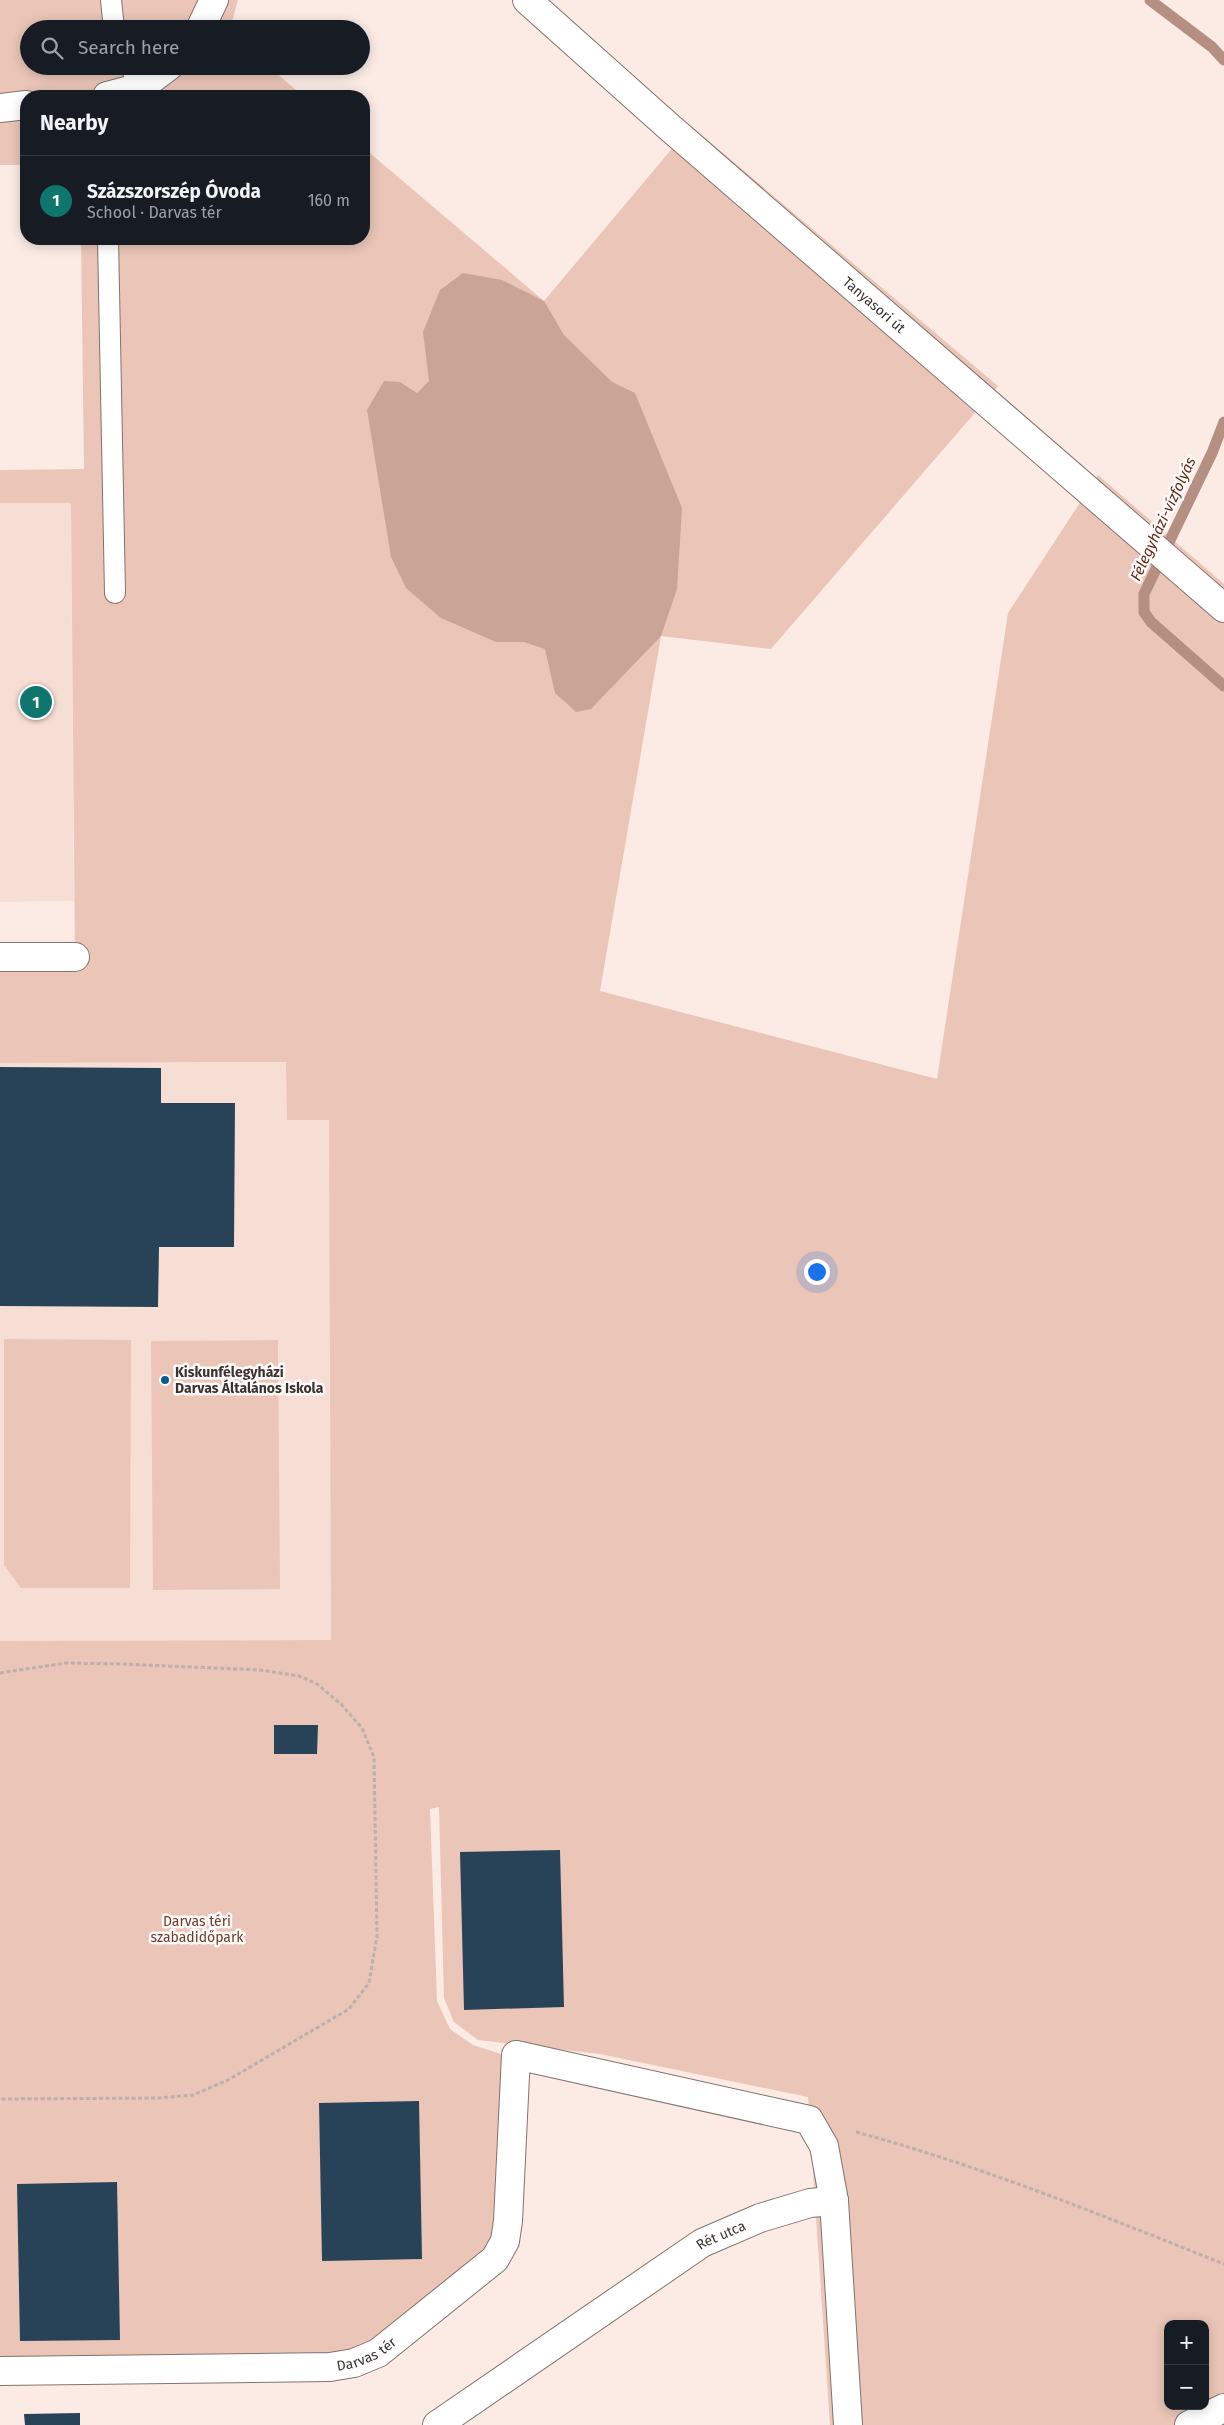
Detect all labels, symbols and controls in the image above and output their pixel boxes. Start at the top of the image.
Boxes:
search box [20,20,370,75]
icon: search [38,34,66,62]
text: Search here [78,36,179,59]
text: Nearby [40,110,108,136]
text: Százszorszép Óvoda [87,180,261,203]
text: 1 [52,191,60,210]
text: 160 m [308,191,350,210]
text: School · Darvas tér [87,203,222,222]
street label: Tanyasori út [839,273,910,337]
water label: Félegyházi-vízfolyás [1126,454,1200,584]
pin: 1 [20,683,52,721]
your location [804,1259,830,1285]
place label: Kiskunfélegyházi Darvas Általános Iskola [175,1364,324,1397]
marker: Kiskunfélegyházi Darvas Általános Iskola [159,1374,171,1386]
park label: Darvas téri szabadidőpark [150,1913,244,1946]
street label: Rét utca [693,2217,748,2253]
map controls [1164,2320,1209,2410]
button: + [1164,2320,1209,2365]
street label: Darvas tér [335,2333,400,2374]
button: − [1164,2365,1209,2410]

